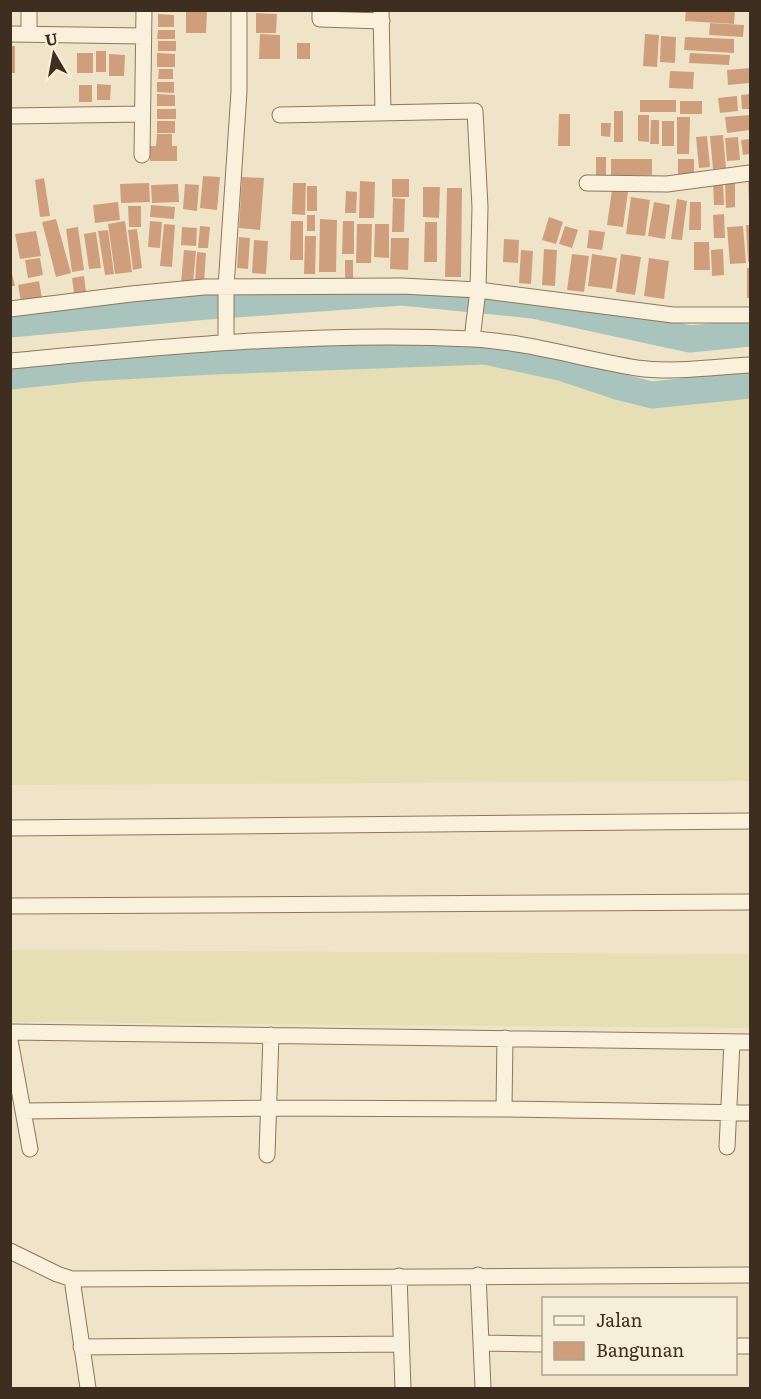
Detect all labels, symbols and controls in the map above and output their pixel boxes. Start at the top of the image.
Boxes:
north arrow [24,24,84,84]
text: U [43,25,60,51]
legend [542,1297,737,1375]
text: Jalan [596,1306,643,1333]
text: Bangunan [596,1336,684,1363]

